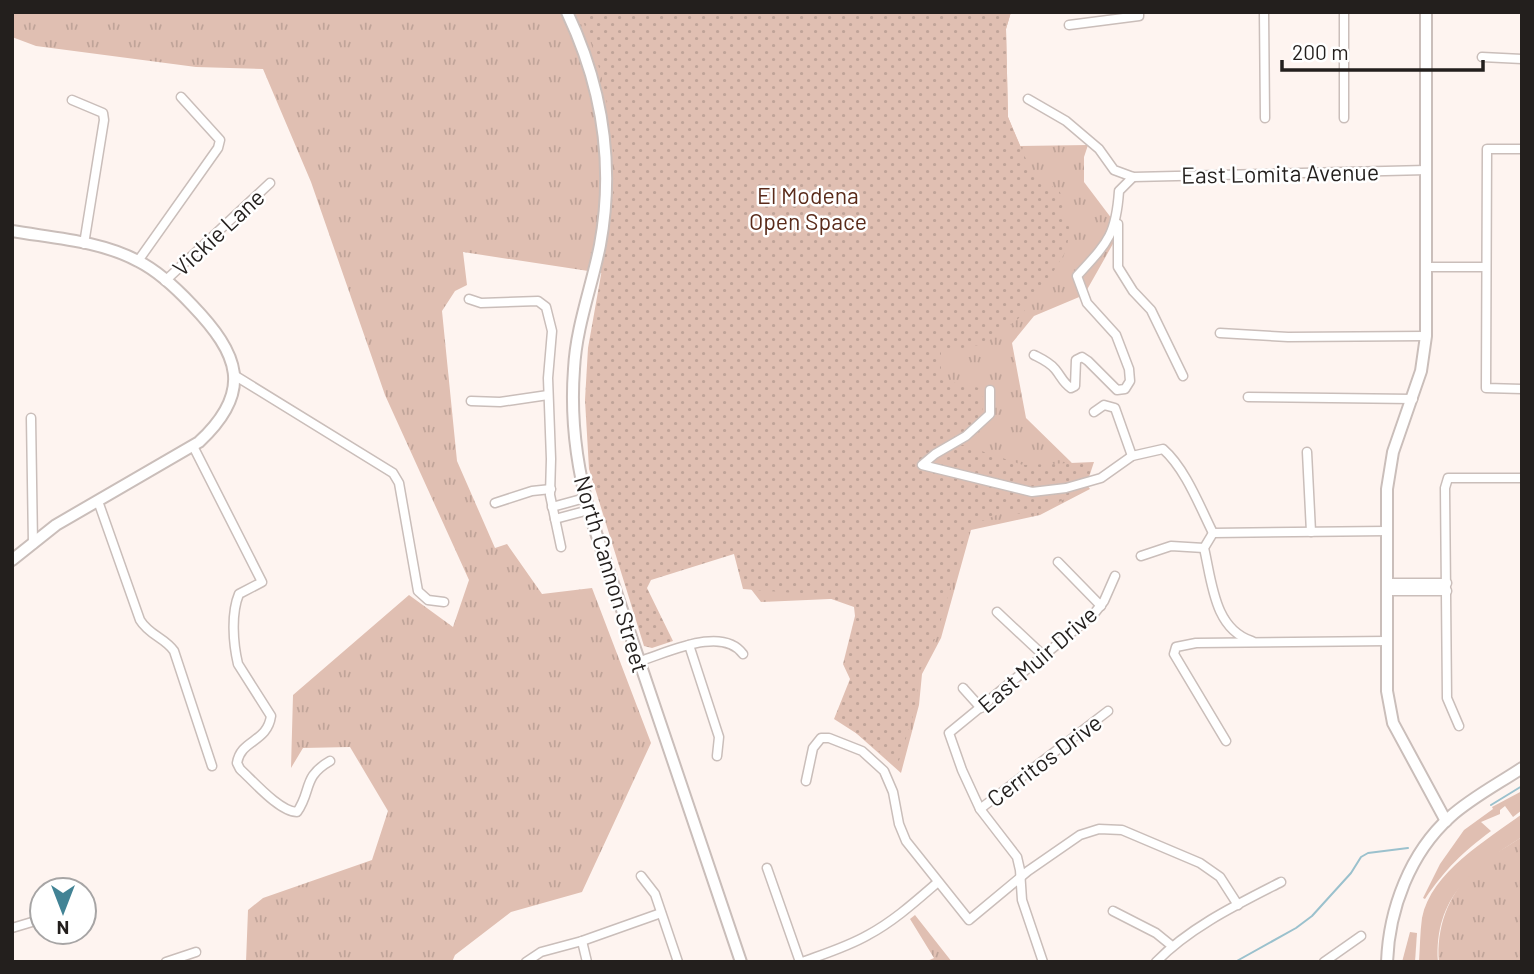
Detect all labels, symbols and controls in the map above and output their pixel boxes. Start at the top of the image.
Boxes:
scale bar [1282,28,1483,72]
text: 200 m [1292,39,1349,64]
street label: East Lomita Avenue [1181,157,1379,189]
park label: El Modena Open Space [749,181,867,235]
street label: Vickie Lane [166,183,270,281]
street label: North Cannon Street [569,472,655,676]
street label: East Muir Drive [972,600,1102,718]
street label: Cerritos Drive [981,708,1107,812]
north arrow [28,876,98,946]
text: N [57,917,69,940]

